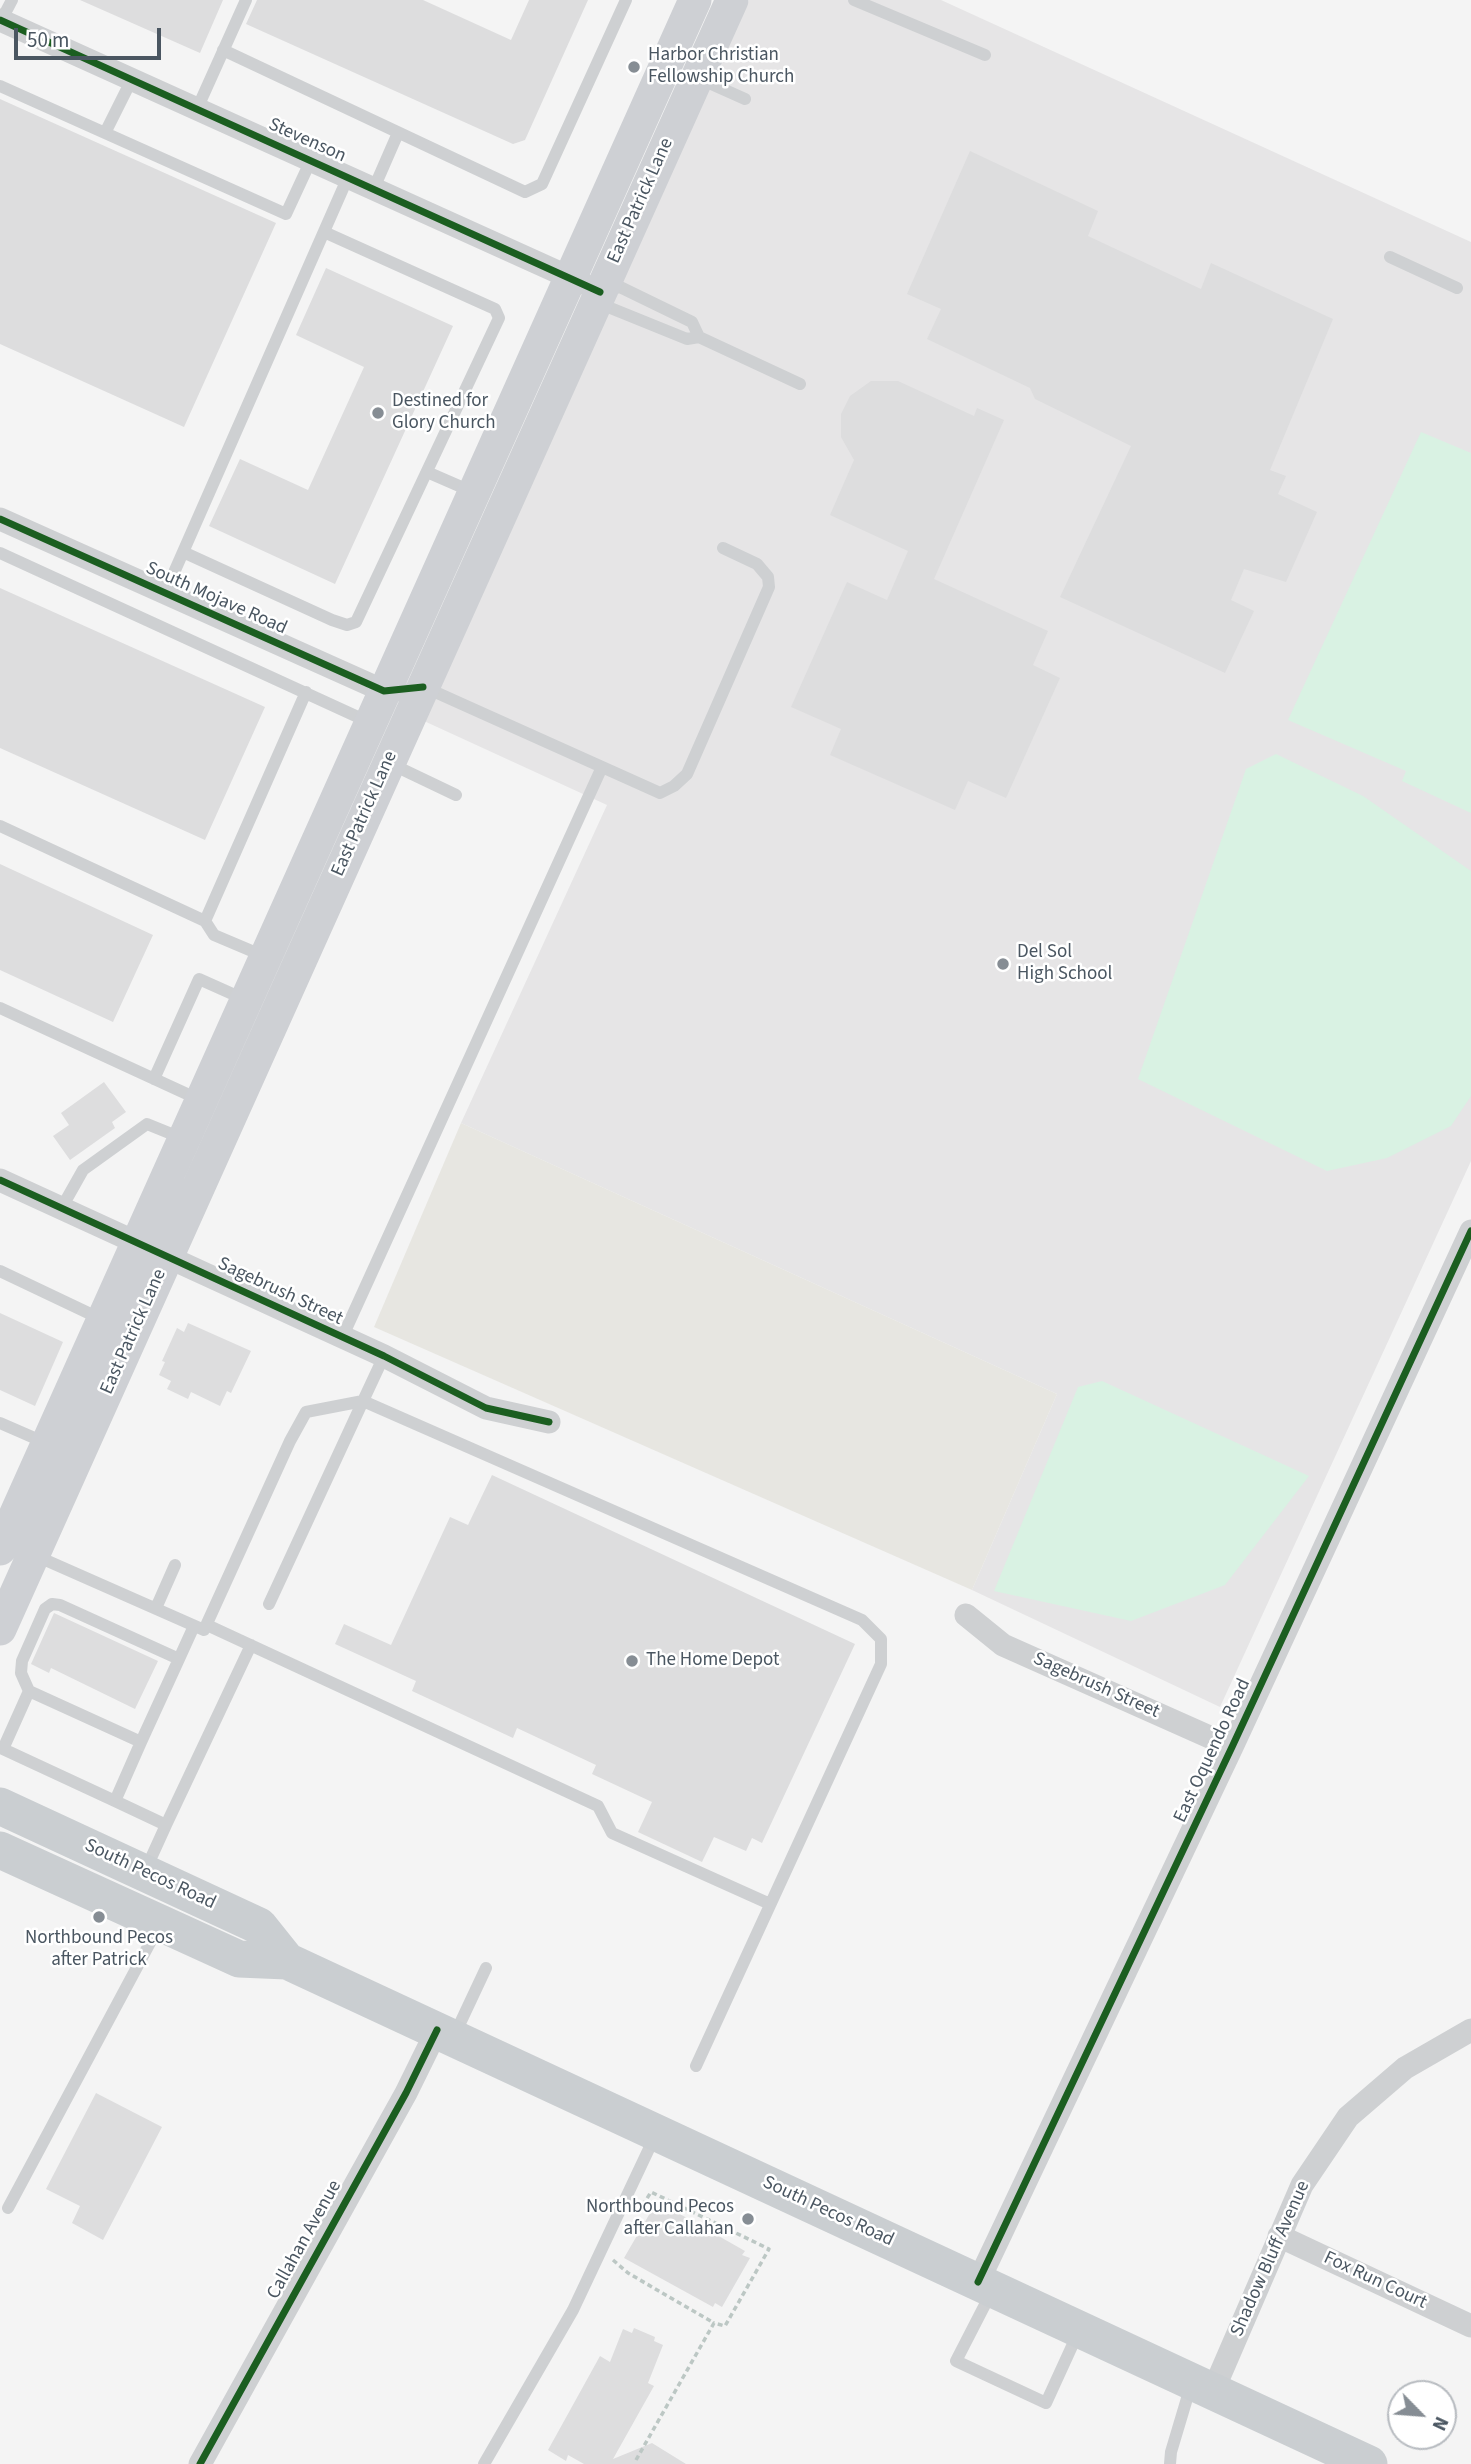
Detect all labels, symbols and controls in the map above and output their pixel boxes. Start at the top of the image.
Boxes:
scale bar [18,14,164,58]
text: 50 m [27,25,69,55]
place label: Harbor Christian Fellowship Church [648,45,794,89]
marker: Harbor Christian Fellowship Church [626,59,642,75]
street label: Stevenson [265,114,349,168]
street label: East Patrick Lane [603,135,679,267]
place label: Destined for Glory Church [392,391,496,435]
marker: Destined for Glory Church [370,405,386,421]
street label: South Mojave Road [142,558,290,640]
street label: East Patrick Lane [327,748,403,880]
place label: Del Sol High School [1017,942,1112,986]
marker: Del Sol High School [995,956,1011,972]
street label: Sagebrush Street [214,1253,346,1331]
street label: East Patrick Lane [96,1266,172,1398]
street label: Sagebrush Street [1029,1648,1163,1724]
place label: The Home Depot [646,1650,779,1672]
marker: The Home Depot [624,1653,640,1669]
street label: East Oquendo Road [1170,1675,1256,1827]
street label: South Pecos Road [81,1835,219,1915]
marker: Northbound Pecos after Patrick [91,1909,107,1925]
place label: Northbound Pecos after Patrick [25,1928,173,1972]
street label: South Pecos Road [759,2172,897,2252]
street label: Callahan Avenue [263,2177,347,2303]
street label: Shadow Bluff Avenue [1226,2178,1316,2340]
place label: Northbound Pecos after Callahan [586,2197,734,2241]
marker: Northbound Pecos after Callahan [740,2211,756,2227]
street label: Fox Run Court [1320,2247,1430,2315]
north arrow [1387,2380,1457,2450]
text: N [1425,2412,1455,2435]

